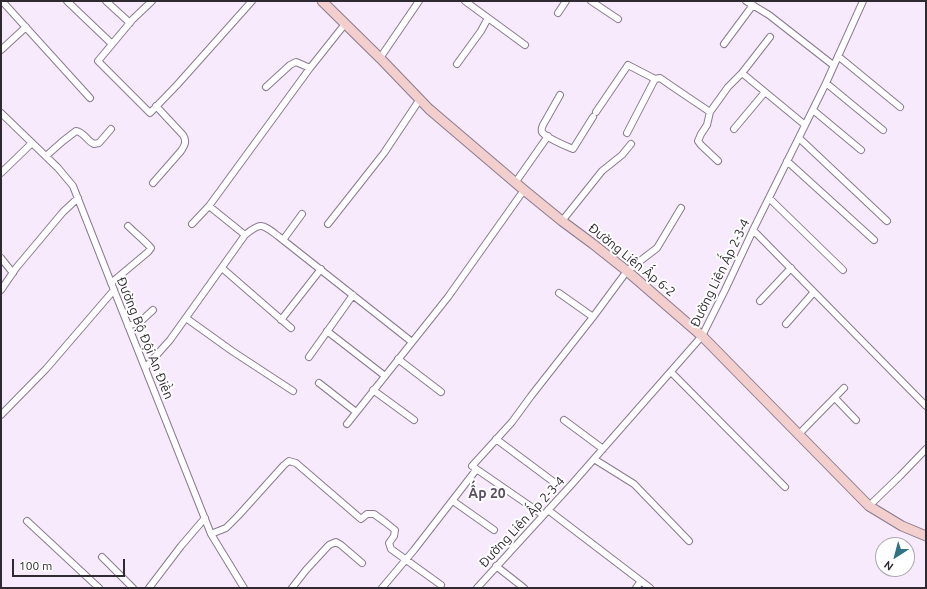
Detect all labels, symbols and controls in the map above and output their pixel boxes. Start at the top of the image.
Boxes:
street label: Đường Liên Ấp 2-3-4 [687,216,753,330]
street label: Đường Liên Ấp 6-2 [585,220,679,300]
street label: Đường Bộ Đội An Điền [113,275,177,401]
street label: Đường Liên Ấp 2-3-4 [476,473,568,571]
district label: Ấp 20 [468,485,506,501]
north arrow [875,537,915,577]
scale bar [14,551,127,577]
text: 100 m [19,559,52,572]
text: N [882,559,895,573]

